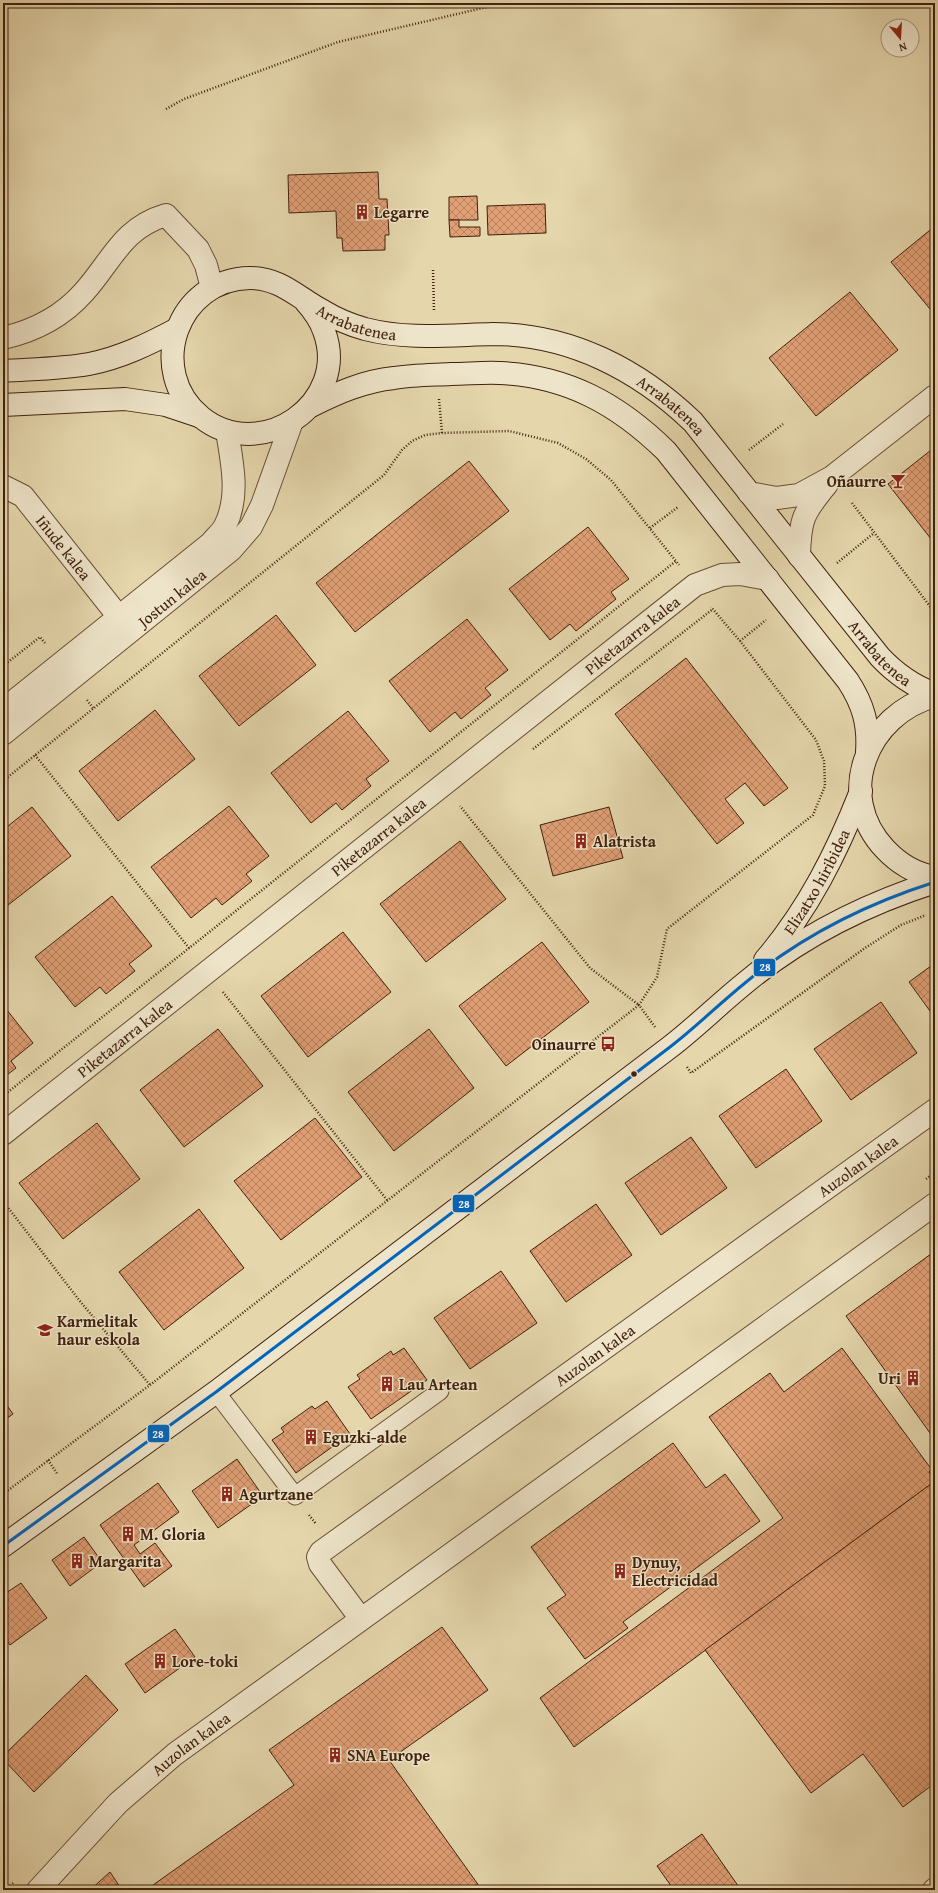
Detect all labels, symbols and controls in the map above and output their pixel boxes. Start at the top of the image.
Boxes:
north arrow [880,18,920,58]
text: N [897,39,909,56]
place label: Legarre [374,200,429,224]
building icon: Legarre [353,203,371,221]
street label: Arrabatenea [312,298,398,347]
street label: Arrabatenea [632,369,711,441]
place label: Oñaurre [827,469,886,493]
bar icon: Oñaurre [889,472,907,490]
street label: Iñude kalea [30,510,98,586]
street label: Jostun kalea [131,562,212,634]
street label: Piketazarra kalea [579,589,685,680]
street label: Arrabatenea [843,615,917,692]
street label: Piketazarra kalea [326,791,431,882]
street label: Elizatxo hiribidea [777,825,856,939]
place label: Alatrista [593,829,657,853]
building icon: Alatrista [572,832,590,850]
line badge: 28 [753,958,776,977]
text: 28 [759,959,771,975]
street label: Piketazarra kalea [72,992,178,1083]
place label: Oinaurre [532,1032,596,1056]
bus stop icon: Oinaurre [599,1035,617,1053]
unlabelled marker [629,1069,639,1079]
street label: Auzolan kalea [813,1128,903,1203]
line badge: 28 [452,1194,475,1213]
text: 28 [458,1196,470,1212]
place label: Karmelitak haur eskola [57,1309,141,1351]
street label: Auzolan kalea [550,1318,640,1392]
school or university icon: Karmelitak haur eskola [36,1321,54,1339]
place label: Uri [878,1366,901,1390]
building icon: Uri [904,1369,922,1387]
place label: Lau Artean [399,1372,478,1396]
building icon: Lau Artean [378,1375,396,1393]
line badge: 28 [147,1424,170,1443]
place label: Eguzki-alde [323,1425,407,1449]
text: 28 [152,1426,164,1442]
building icon: Eguzki-alde [302,1428,320,1446]
place label: Agurtzane [239,1482,314,1506]
building icon: Agurtzane [218,1485,236,1503]
place label: M. Gloria [140,1522,206,1546]
building icon: M. Gloria [119,1525,137,1543]
place label: Margarita [89,1549,162,1573]
place label: Dynuy, Electricidad [632,1550,719,1592]
building icon: Margarita [68,1552,86,1570]
building icon: Dynuy, Electricidad [611,1562,629,1580]
place label: Lore-toki [172,1649,238,1673]
building icon: Lore-toki [151,1652,169,1670]
street label: Auzolan kalea [146,1706,235,1781]
place label: SNA Europe [347,1743,430,1767]
building icon: SNA Europe [326,1746,344,1764]

